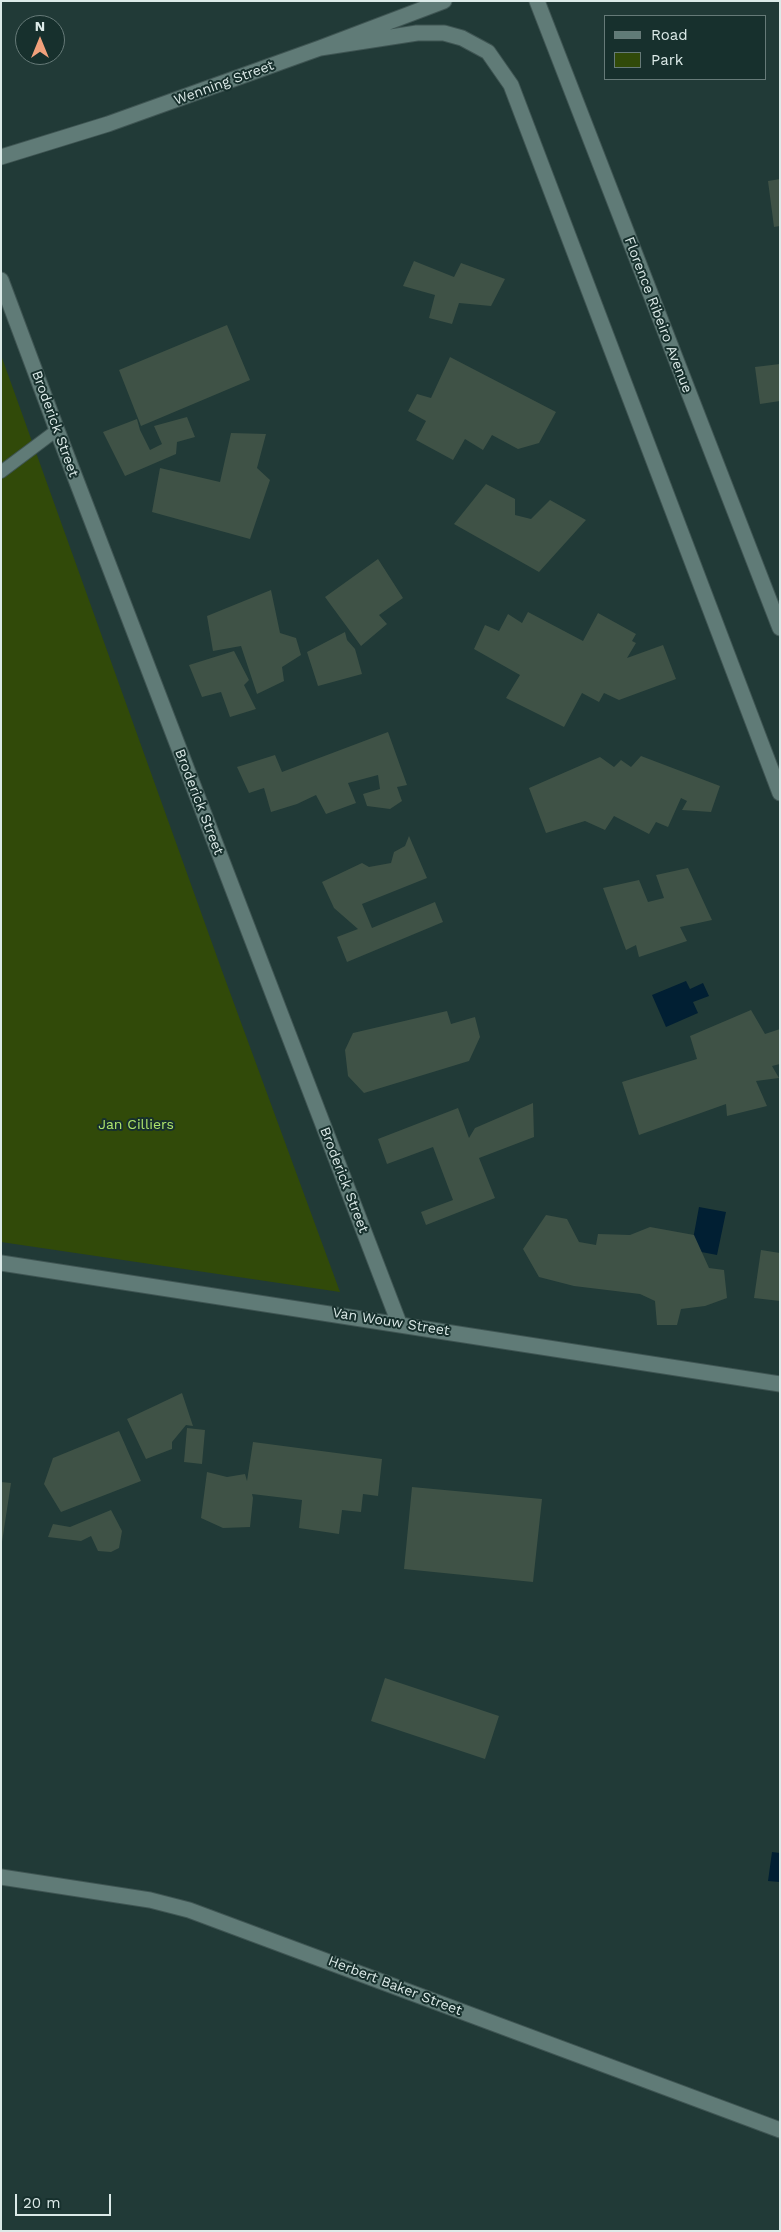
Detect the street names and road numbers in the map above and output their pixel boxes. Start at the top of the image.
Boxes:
street label: Wenning Street [172,57,276,109]
street label: Florence Ribeiro Avenue [620,235,696,395]
street label: Broderick Street [28,368,82,480]
street label: Broderick Street [171,747,227,857]
street label: Broderick Street [316,1125,372,1235]
street label: Van Wouw Street [331,1304,451,1340]
street label: Herbert Baker Street [326,1953,464,2019]

